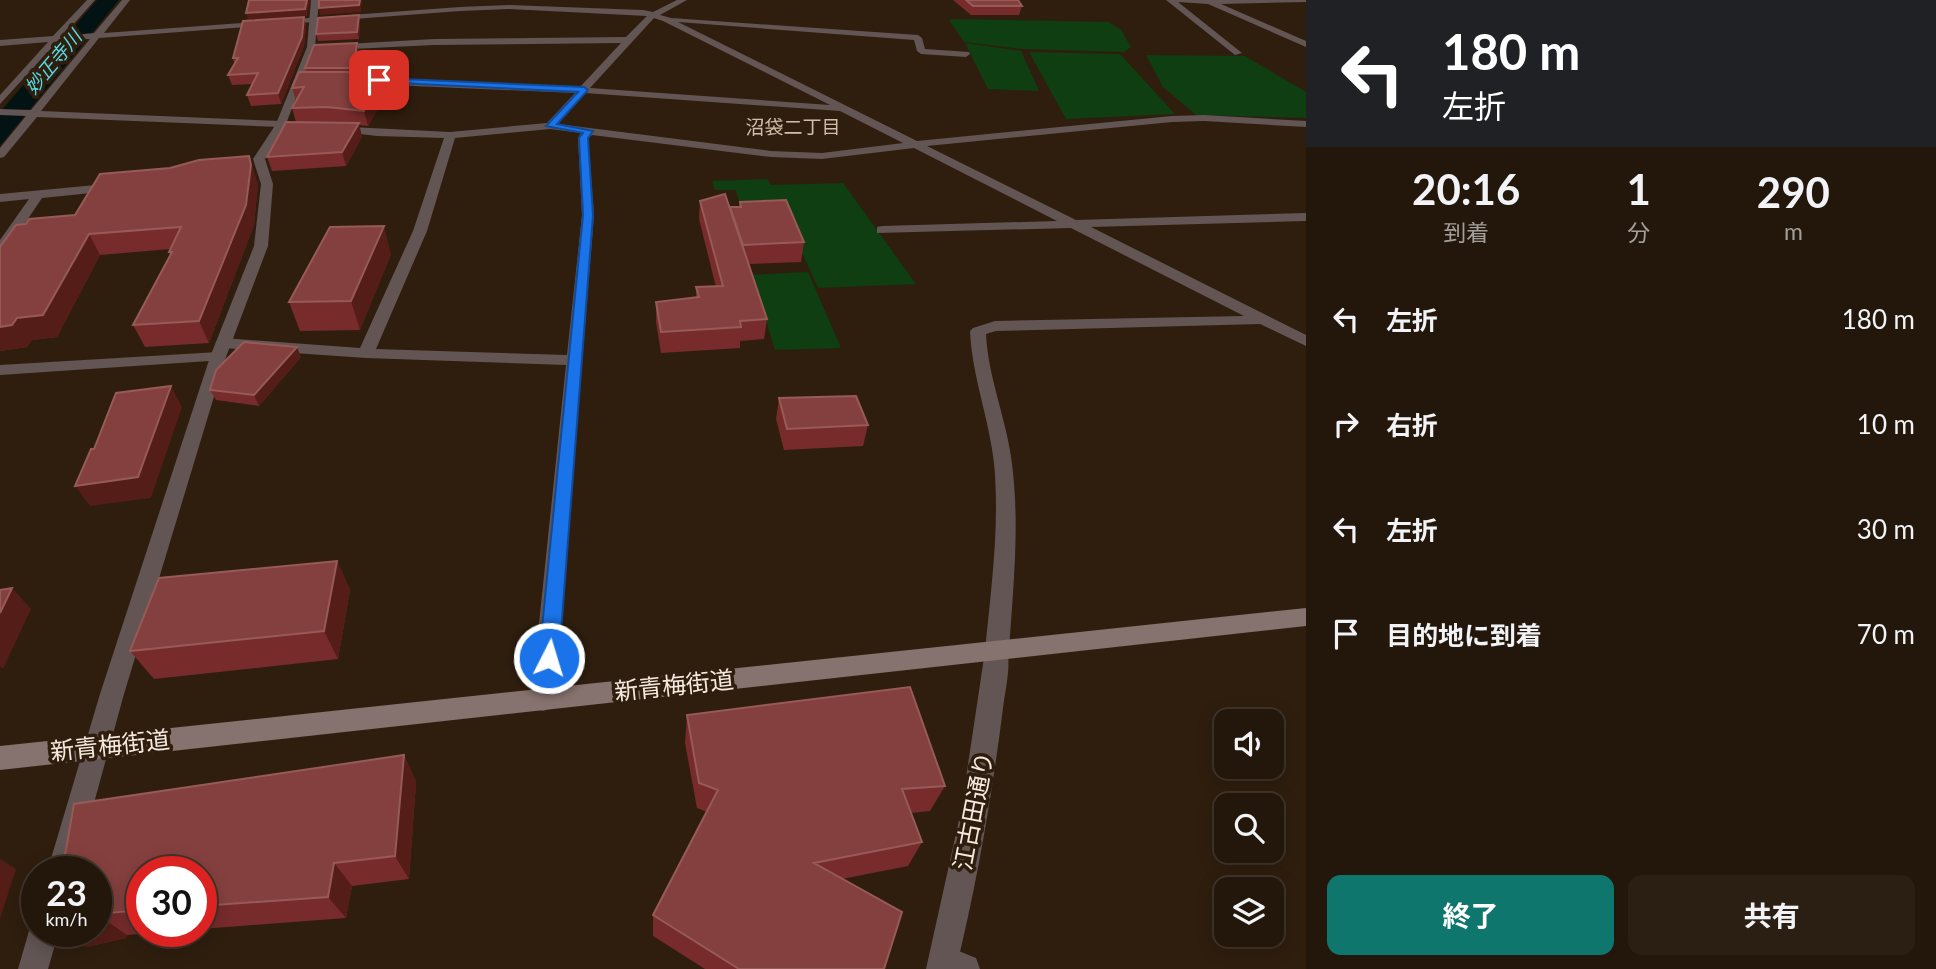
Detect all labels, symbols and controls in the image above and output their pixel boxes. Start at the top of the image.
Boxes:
text: 180 m [1442,22,1580,80]
water label: 妙正寺川 [19,24,87,98]
icon: left [1327,28,1418,119]
pin [349,50,409,110]
icon: arrive [360,61,398,99]
text: 左折 [1442,86,1506,125]
district label: 沼袋二丁目 [745,115,841,138]
text: 20:16 [1412,164,1520,214]
text: 1 [1626,164,1651,214]
text: 290 [1757,167,1830,217]
text: m [1784,217,1803,245]
text: 到着 [1443,218,1489,246]
text: 分 [1627,218,1650,246]
icon: left [1327,300,1365,338]
text: 180 m [1842,303,1915,335]
text: 左折 [1386,304,1438,336]
icon: right [1327,405,1365,443]
text: 10 m [1857,408,1915,440]
text: 右折 [1386,409,1438,441]
icon: left [1327,510,1365,548]
text: 30 m [1857,513,1915,545]
text: 左折 [1386,514,1438,546]
icon: arrive [1327,615,1365,653]
text: 70 m [1857,618,1915,650]
text: 目的地に到着 [1386,619,1542,651]
position arrow [512,621,586,695]
street label: 新青梅街道 [613,664,735,705]
map controls [1214,709,1284,947]
button: sound [1214,709,1284,779]
street label: 新青梅街道 [49,724,171,765]
street label: 江古田通り [947,749,998,872]
button: search [1214,793,1284,863]
speed limit sign: 30 [126,856,217,947]
text: 23 [46,871,87,913]
button: 終了 [1327,875,1614,955]
button: 共有 [1628,875,1915,955]
button: layers [1214,877,1284,947]
text: km/h [45,908,88,930]

